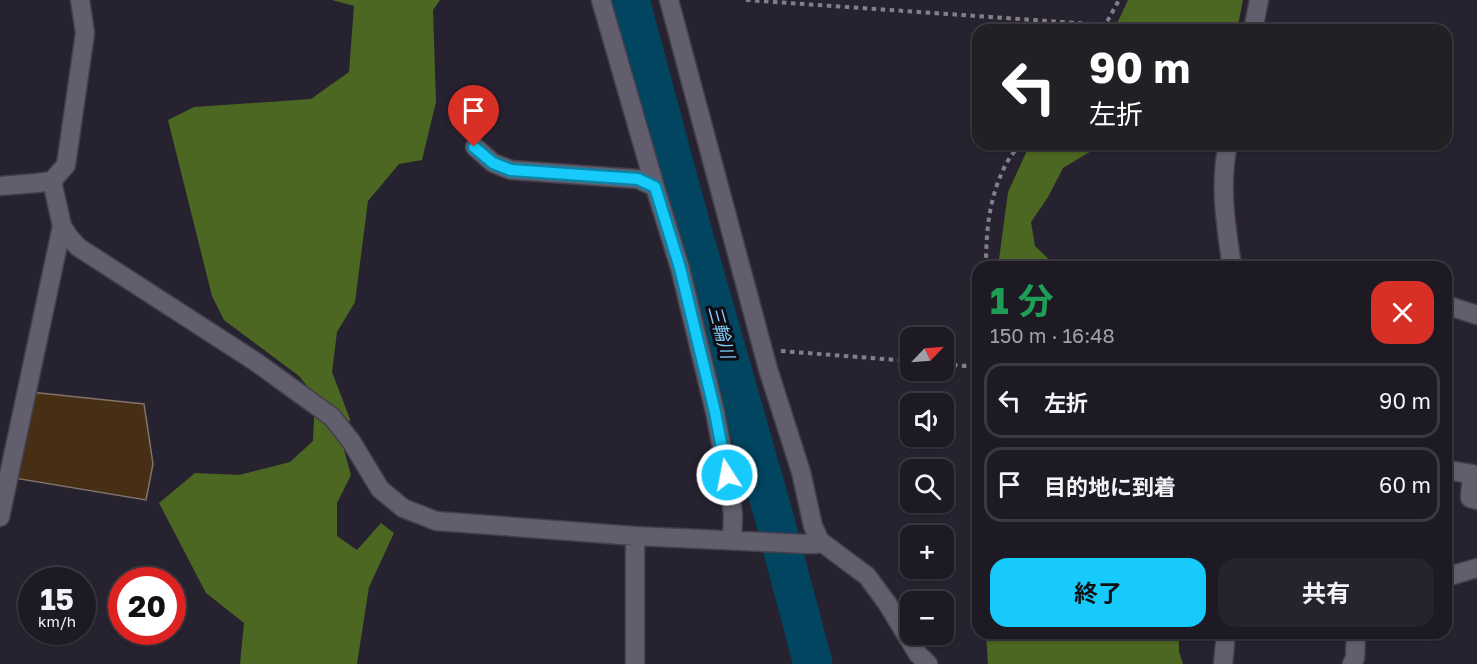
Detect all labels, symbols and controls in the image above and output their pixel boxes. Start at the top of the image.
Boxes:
text: 90 m [1089,42,1190,92]
icon: left [990,48,1068,126]
pin [448,85,499,147]
icon: arrive [457,94,490,127]
text: 左折 [1089,98,1143,130]
text: 1 分 [990,279,1054,322]
button: close [1371,281,1434,344]
water label: 三輪川 [704,303,740,363]
text: 150 m · 16:48 [990,323,1115,347]
north arrow [900,327,954,381]
map controls [900,327,954,645]
icon: left [993,384,1026,417]
text: 90 m [1379,387,1431,414]
text: 左折 [1044,389,1088,416]
button: sound [900,393,954,447]
position arrow [695,443,759,507]
button: search [900,459,954,513]
icon: arrive [993,468,1026,501]
text: 60 m [1379,471,1431,498]
text: 目的地に到着 [1044,473,1176,500]
button: + [900,525,954,579]
button: 終了 [990,558,1206,627]
button: 共有 [1218,558,1434,627]
speed limit sign: 20 [108,567,186,645]
text: 15 [40,581,74,617]
button: − [900,591,954,645]
text: km/h [38,612,76,630]

